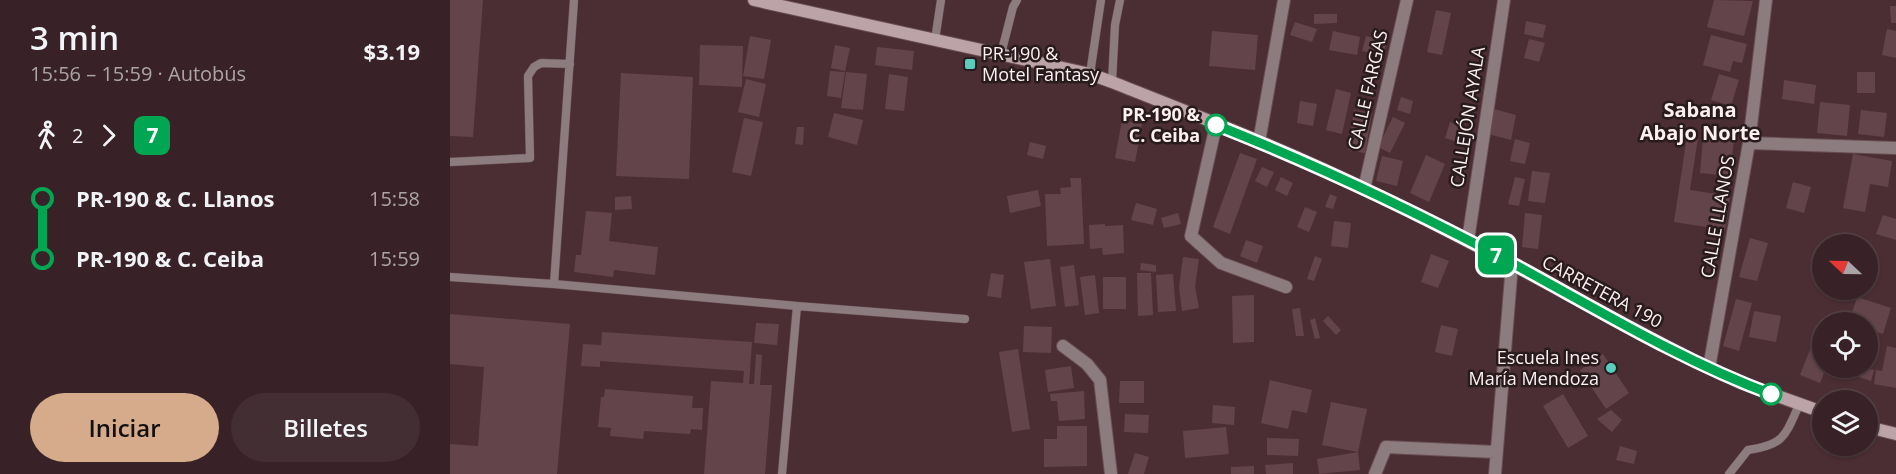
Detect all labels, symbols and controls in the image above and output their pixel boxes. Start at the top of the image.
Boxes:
text: 3 min [30,15,119,60]
street label: CALLE FARGAS [1342,27,1393,152]
text: $3.19 [363,36,420,66]
place label: PR-190 & Motel Fantasy [982,41,1100,86]
street label: CALLEJÓN AYALA [1444,44,1490,189]
marker: PR-190 & Motel Fantasy [963,57,977,71]
text: 15:56 – 15:59 · Autobús [30,60,246,87]
district label: Sabana Abajo Norte [1640,96,1760,146]
place label: PR-190 & C. Ceiba [1122,102,1200,147]
marker: PR-190 & C. Ceiba [1205,114,1227,136]
icon: walk [30,119,63,152]
icon: forward [92,119,125,152]
text: 7 [146,121,158,149]
text: 2 [72,122,83,149]
street label: CALLE LLANOS [1694,154,1740,280]
text: PR-190 & C. Llanos [76,183,275,213]
text: 15:58 [369,185,420,212]
north arrow [1812,234,1878,300]
map controls [1812,234,1878,456]
line badge: 7 [1476,236,1516,274]
text: 7 [1490,241,1502,269]
text: PR-190 & C. Ceiba [76,243,264,273]
text: 15:59 [369,245,420,272]
street label: CARRETERA 190 [1538,249,1667,333]
button: locate [1812,312,1878,378]
place label: Escuela Ines María Mendoza [1469,345,1599,390]
marker: Escuela Ines María Mendoza [1604,361,1618,375]
unlabelled marker [1760,383,1782,405]
button: layers [1812,390,1878,456]
button: Iniciar [30,393,219,462]
button: Billetes [231,393,420,462]

